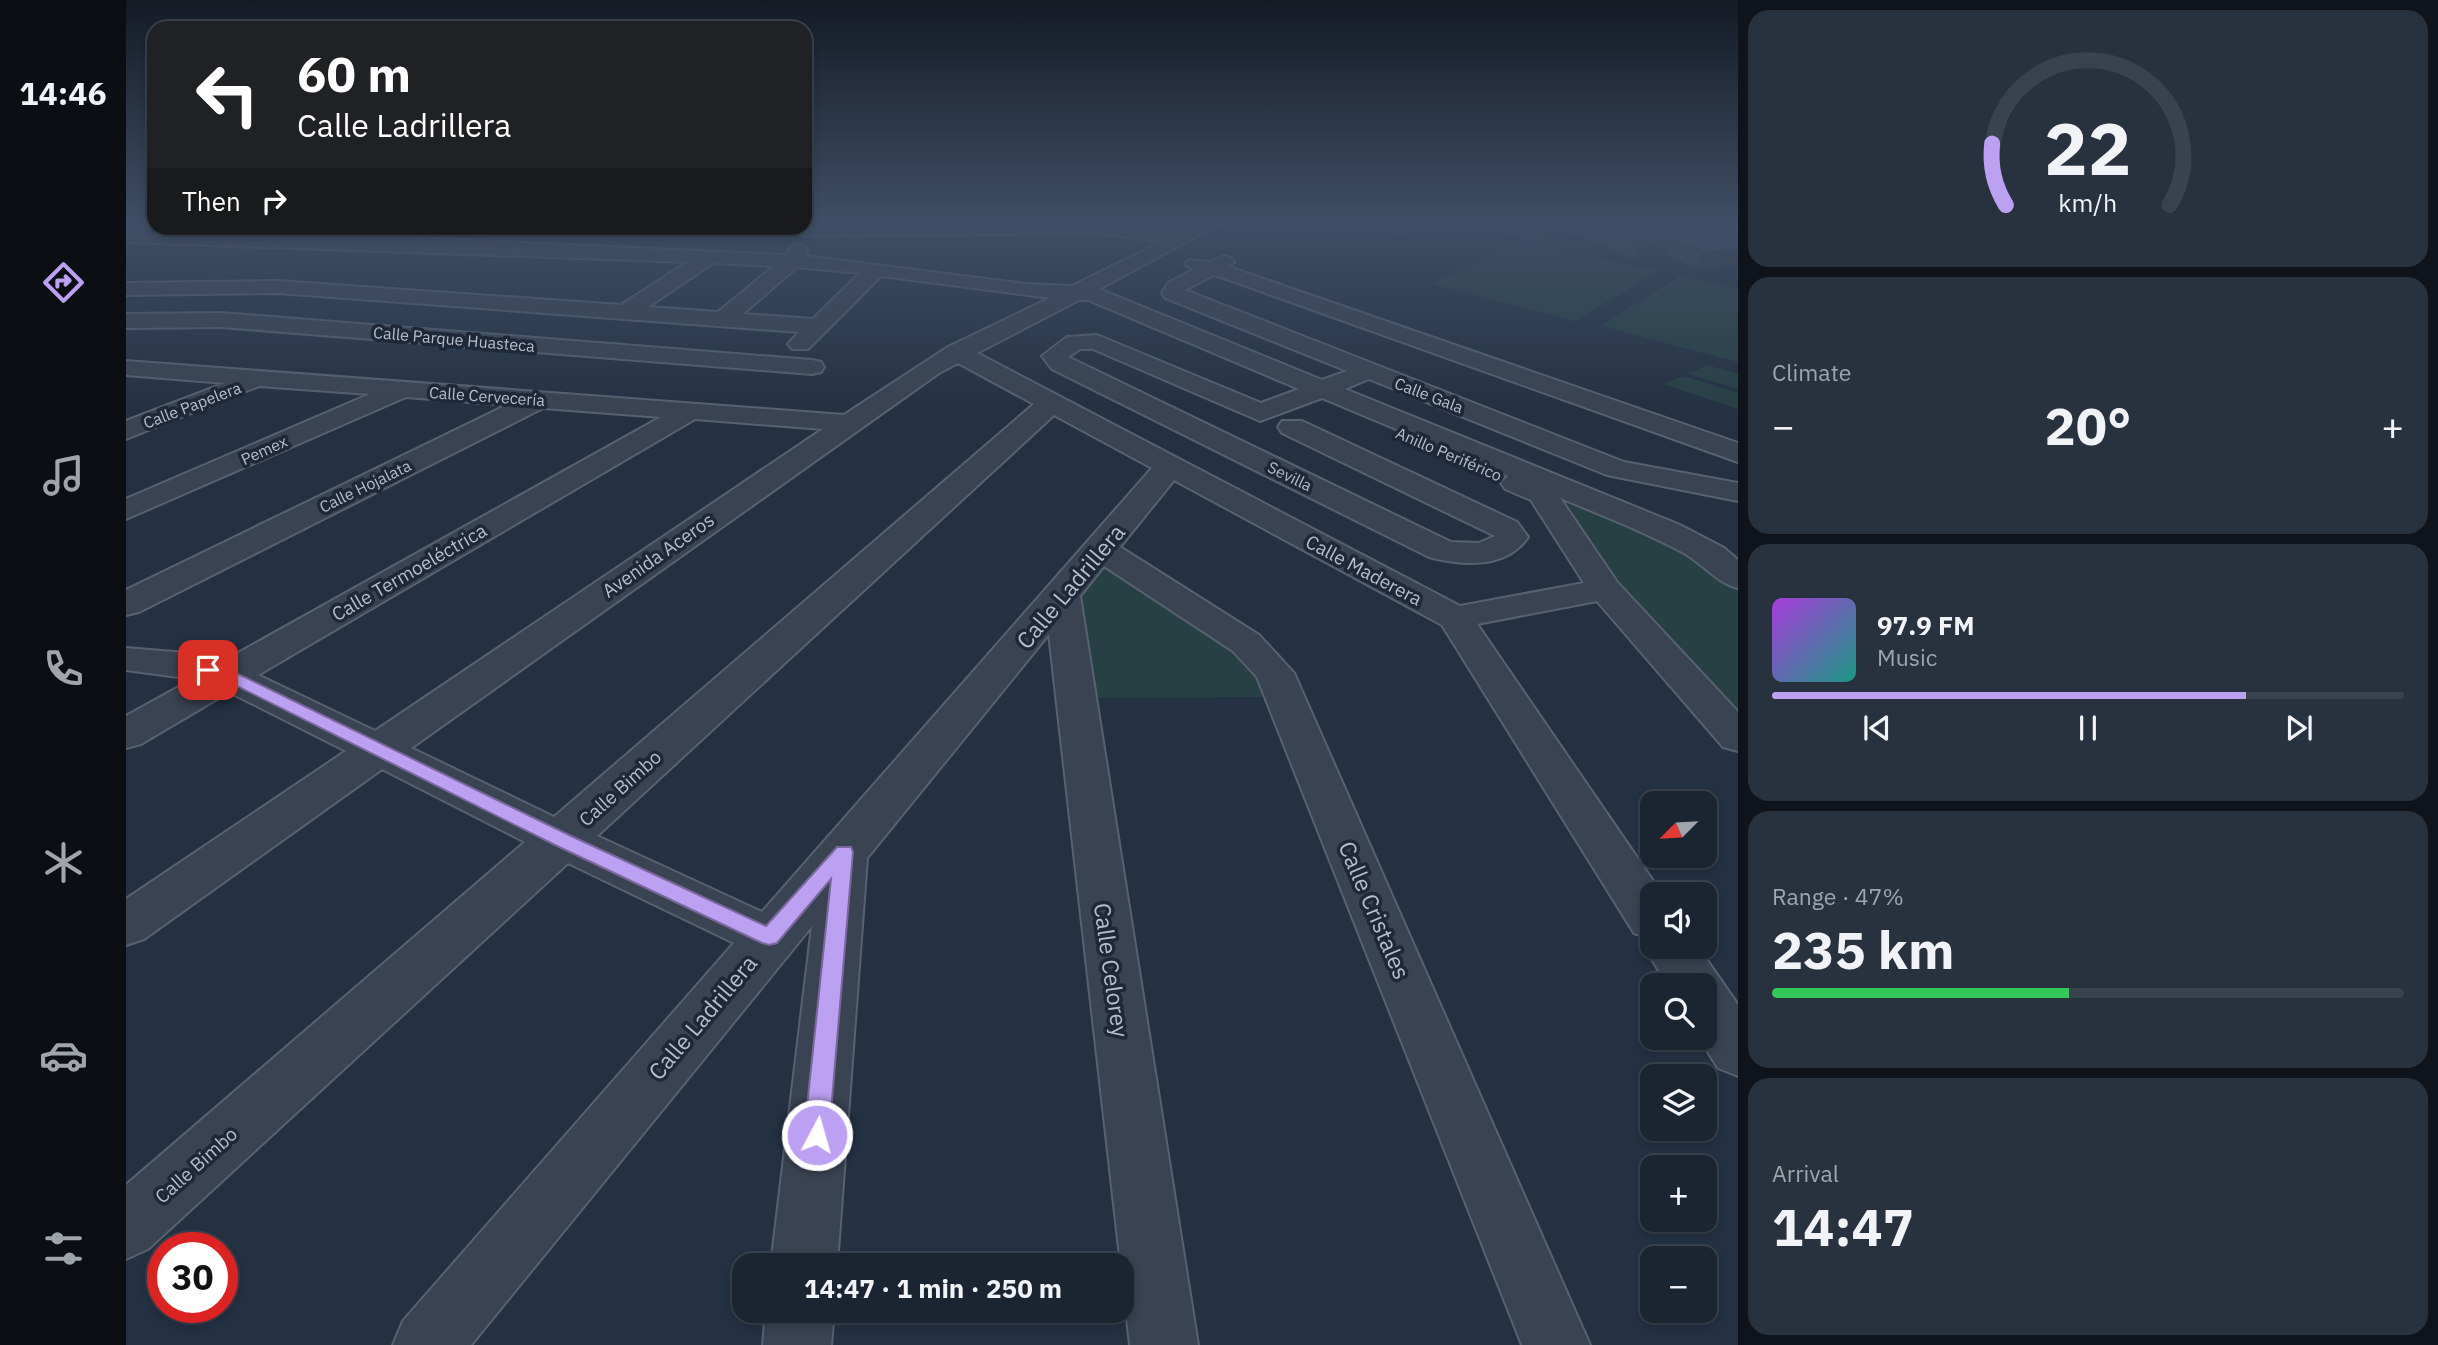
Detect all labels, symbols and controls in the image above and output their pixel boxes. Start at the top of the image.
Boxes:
text: 60 m [297,42,411,105]
icon: left [182,49,273,140]
text: 14:46 [19,72,107,114]
text: 22 [2044,100,2132,195]
text: Calle Ladrillera [297,104,511,146]
icon: right [255,182,293,220]
text: Then [182,184,241,218]
text: km/h [2059,185,2117,218]
icon: directions [39,258,88,307]
street label: Calle Parque Huasteca [372,322,536,356]
text: Climate [1772,357,1851,387]
street label: Calle Gala [1392,373,1467,417]
street label: Calle Papelera [140,377,244,433]
street label: Calle Cervecería [428,382,546,410]
text: 20° [2045,392,2131,459]
text: − [1772,401,1795,450]
text: + [2381,401,2404,450]
street label: Anillo Periférico [1393,423,1505,485]
street label: Pemex [238,431,290,469]
icon: music [39,451,88,500]
street label: Calle Hojalata [316,455,415,517]
street label: Sevilla [1264,457,1316,495]
street label: Avenida Aceros [597,507,719,603]
street label: Calle Ladrillera [1009,517,1131,655]
street label: Calle Termoeléctrica [327,518,491,626]
street label: Calle Maderera [1302,529,1426,611]
text: 97.9 FM [1877,608,1975,642]
pin [178,640,238,700]
text: Music [1877,642,1937,672]
icon: phone [39,644,88,693]
icon: arrive [189,651,227,689]
icon: previous [1858,709,1896,747]
icon: pause [2069,709,2107,747]
icon: next [2280,709,2318,747]
street label: Calle Bimbo [574,745,666,831]
north arrow [1640,791,1717,868]
map controls [1640,791,1717,1323]
street label: Calle Cristales [1332,836,1418,984]
icon: climate [39,838,88,887]
text: Range · 47% [1772,881,1904,911]
button: sound [1640,882,1717,959]
street label: Calle Celorey [1088,901,1136,1040]
text: 235 km [1772,916,1954,983]
street label: Calle Ladrillera [641,948,763,1086]
button: search [1640,973,1717,1050]
icon: car [39,1031,88,1080]
button: layers [1640,1064,1717,1141]
position arrow [780,1098,854,1172]
street label: Calle Bimbo [150,1122,242,1208]
button: + [1640,1155,1717,1232]
text: Arrival [1772,1158,1839,1188]
text: 14:47 [1772,1193,1914,1260]
icon: filters [39,1224,88,1273]
speed limit sign: 30 [147,1232,238,1323]
button: − [1640,1246,1717,1323]
text: 14:47 · 1 min · 250 m [804,1271,1062,1305]

